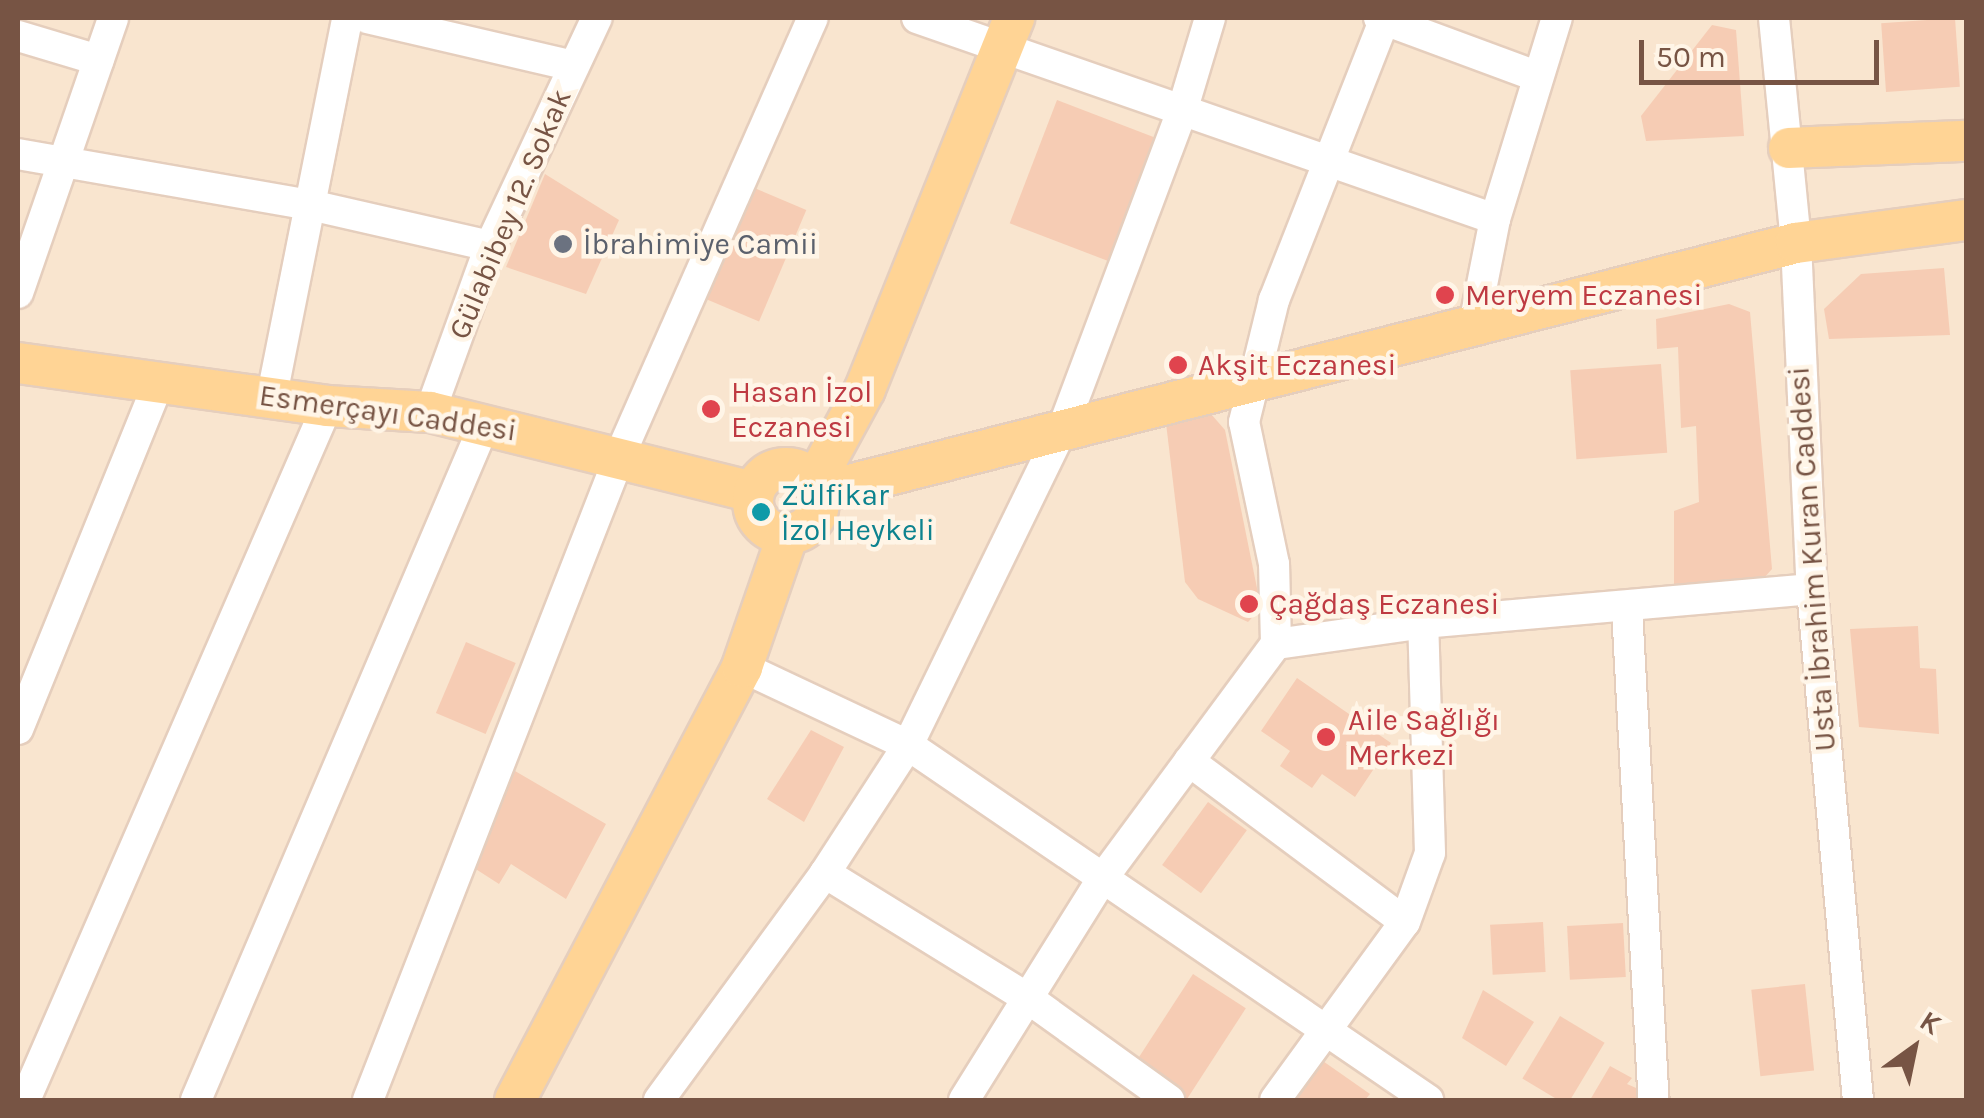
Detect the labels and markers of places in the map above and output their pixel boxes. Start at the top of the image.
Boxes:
place label: İbrahimiye Camii [583,226,818,262]
marker: İbrahimiye Camii [552,233,574,255]
place label: Meryem Eczanesi [1465,277,1703,313]
marker: Meryem Eczanesi [1434,284,1456,306]
place label: Akşit Eczanesi [1198,347,1397,383]
marker: Akşit Eczanesi [1167,354,1189,376]
place label: Hasan İzol Eczanesi [731,374,873,444]
marker: Hasan İzol Eczanesi [700,398,722,420]
place label: Zülfikar İzol Heykeli [781,477,935,548]
marker: Zülfikar İzol Heykeli [750,501,772,523]
place label: Çağdaş Eczanesi [1269,586,1499,622]
marker: Çağdaş Eczanesi [1238,593,1260,615]
place label: Aile Sağlığı Merkezi [1348,702,1500,772]
marker: Aile Sağlığı Merkezi [1313,724,1339,750]

